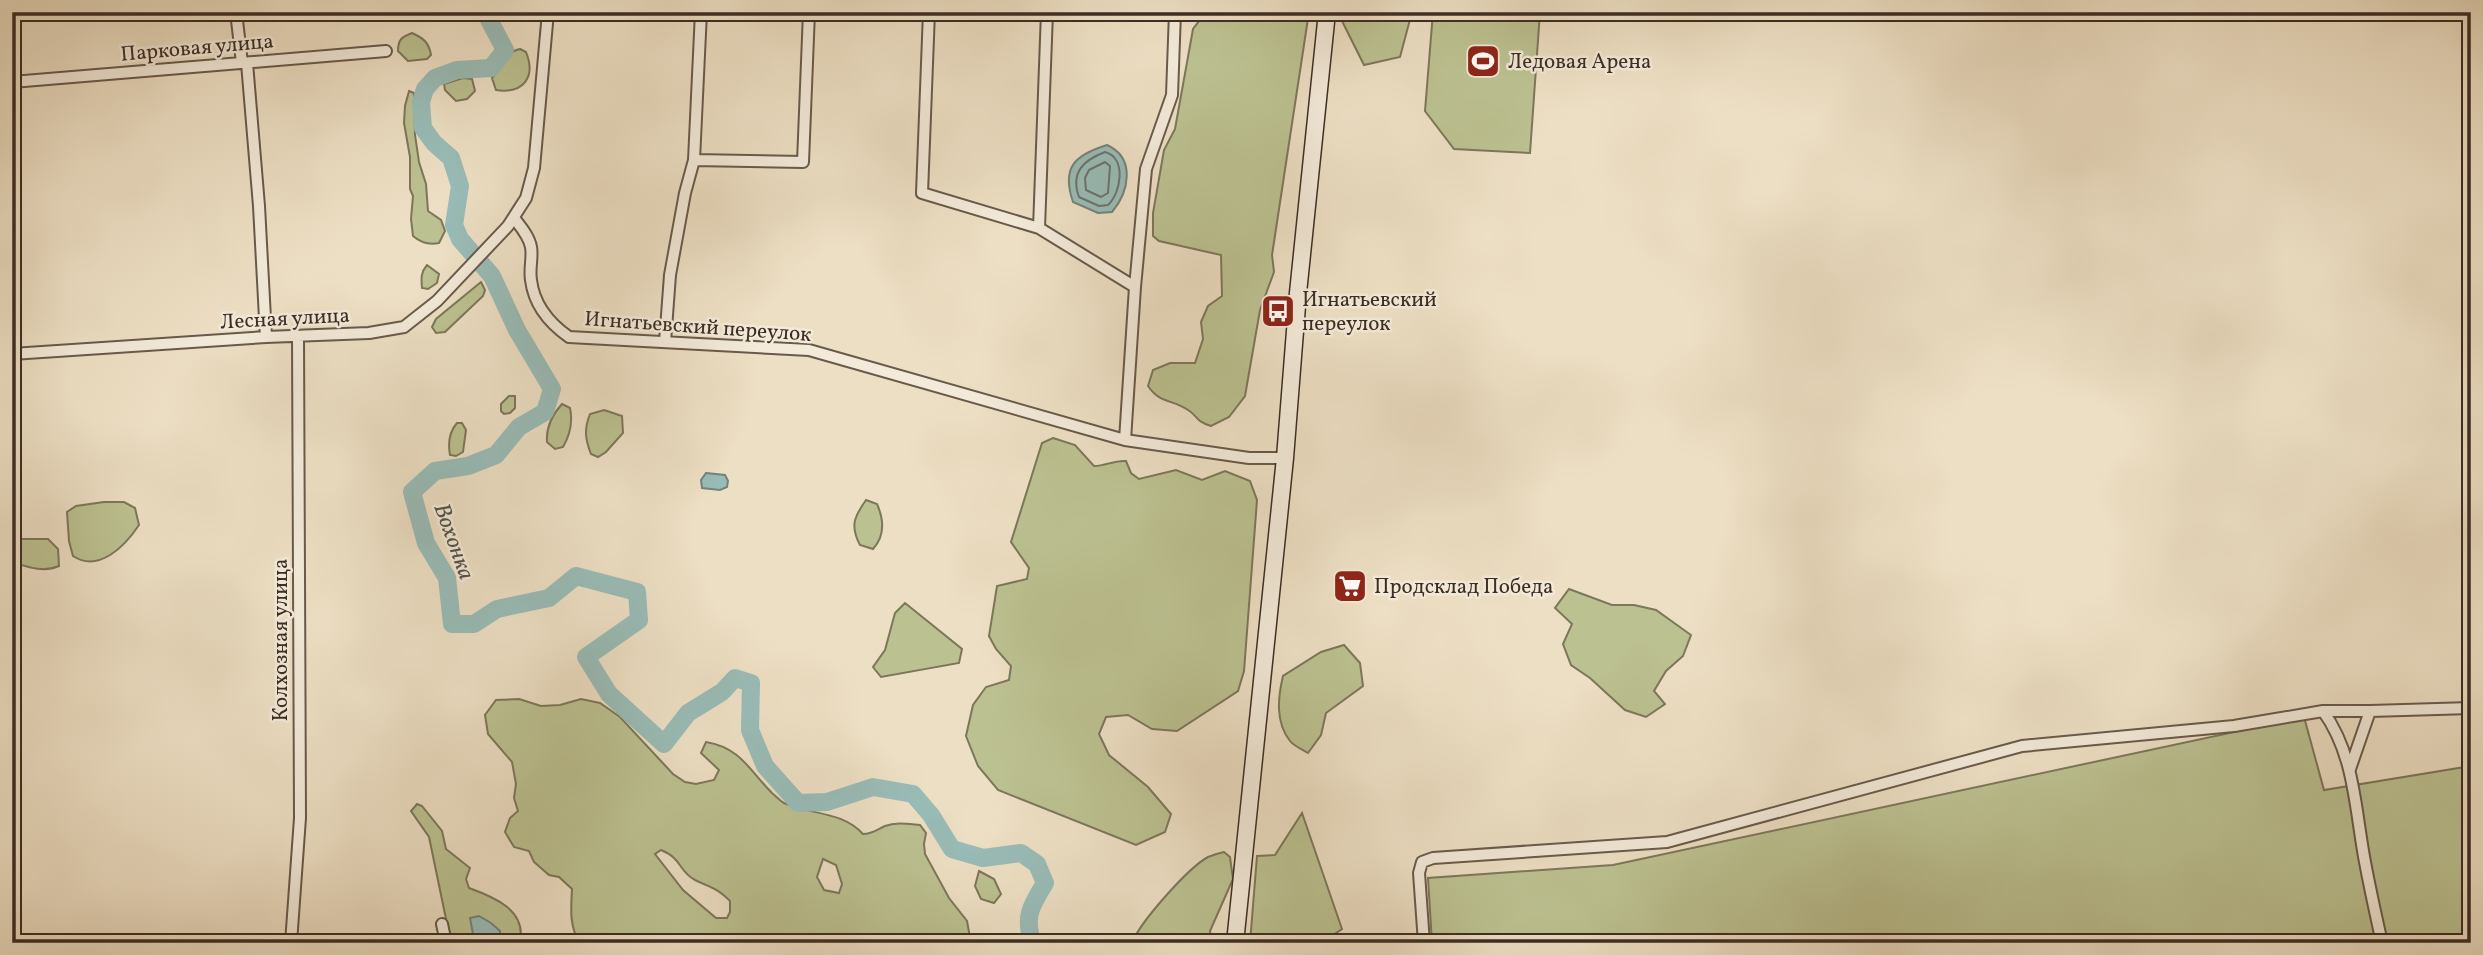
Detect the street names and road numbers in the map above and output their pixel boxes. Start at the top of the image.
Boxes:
street label: Парковая улица [119,27,275,70]
street label: Лесная улица [220,302,351,337]
street label: Игнатьевский переулок [583,305,812,350]
street label: Колхозная улица [267,558,296,722]

